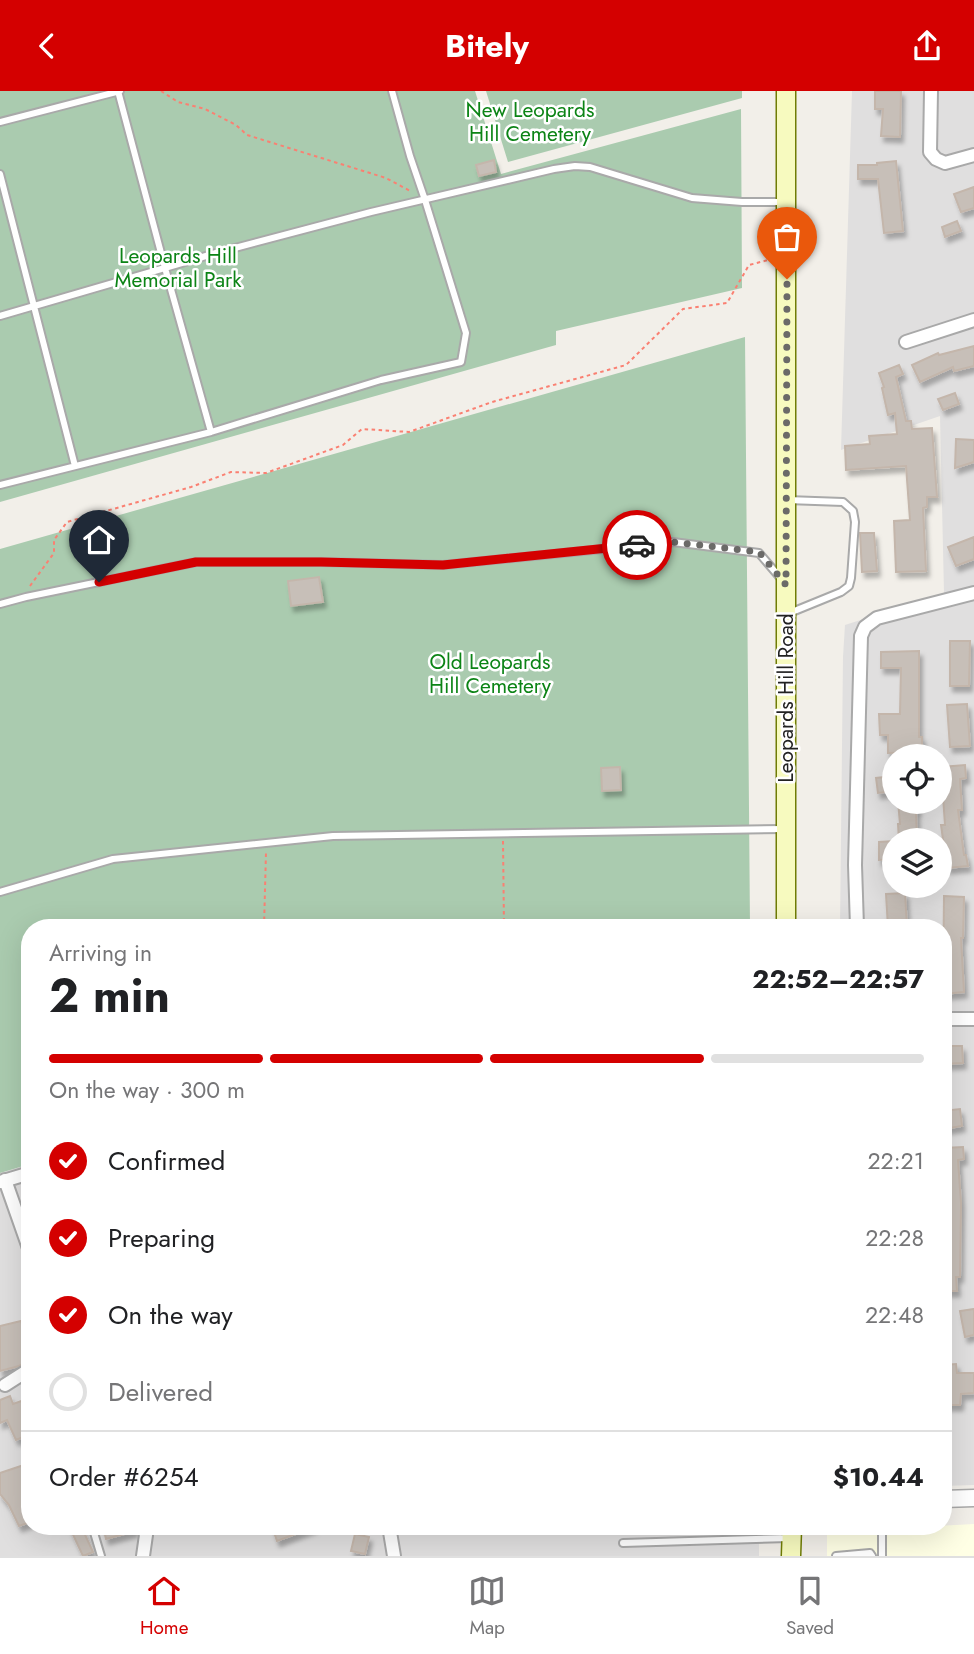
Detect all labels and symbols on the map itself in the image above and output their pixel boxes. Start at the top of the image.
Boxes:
park label: New Leopards Hill Cemetery [466,95,594,149]
pin [757,207,817,279]
park label: Leopards Hill Memorial Park [115,241,242,295]
pin [69,510,129,582]
courier [602,510,672,580]
street label: Leopards Hill Road [771,613,801,783]
park label: Old Leopards Hill Cemetery [429,647,552,701]

